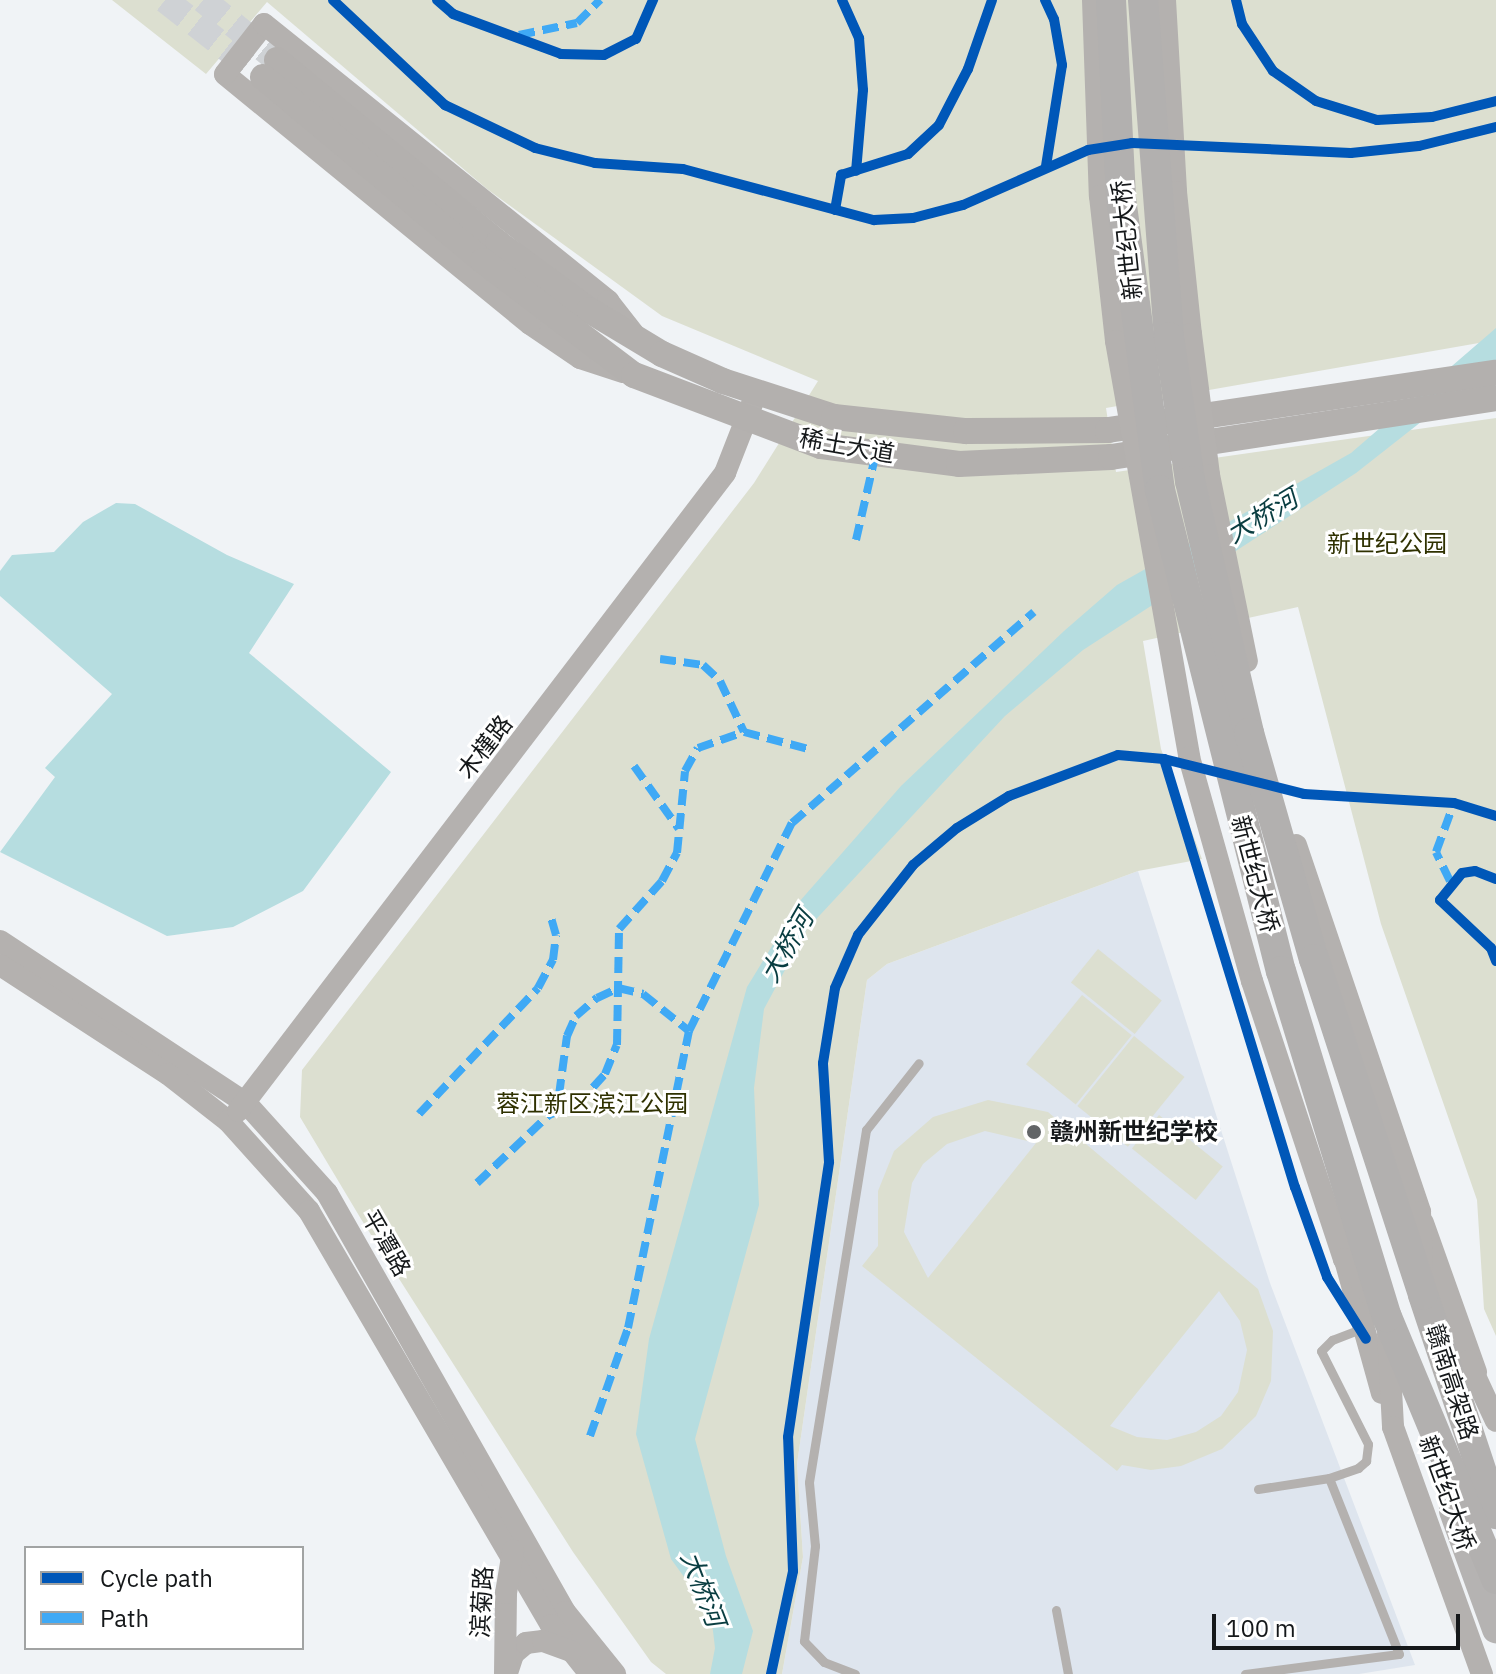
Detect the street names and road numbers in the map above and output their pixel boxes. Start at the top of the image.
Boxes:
street label: 新世纪大桥 [1106,179,1148,301]
street label: 稀土大道 [797,423,897,469]
street label: 木槿路 [451,710,519,784]
street label: 新世纪大桥 [1226,812,1284,936]
street label: 平潭路 [356,1205,416,1281]
street label: 赣南高架路 [1420,1320,1484,1444]
street label: 新世纪大桥 [1413,1432,1481,1554]
street label: 滨菊路 [466,1565,498,1639]

